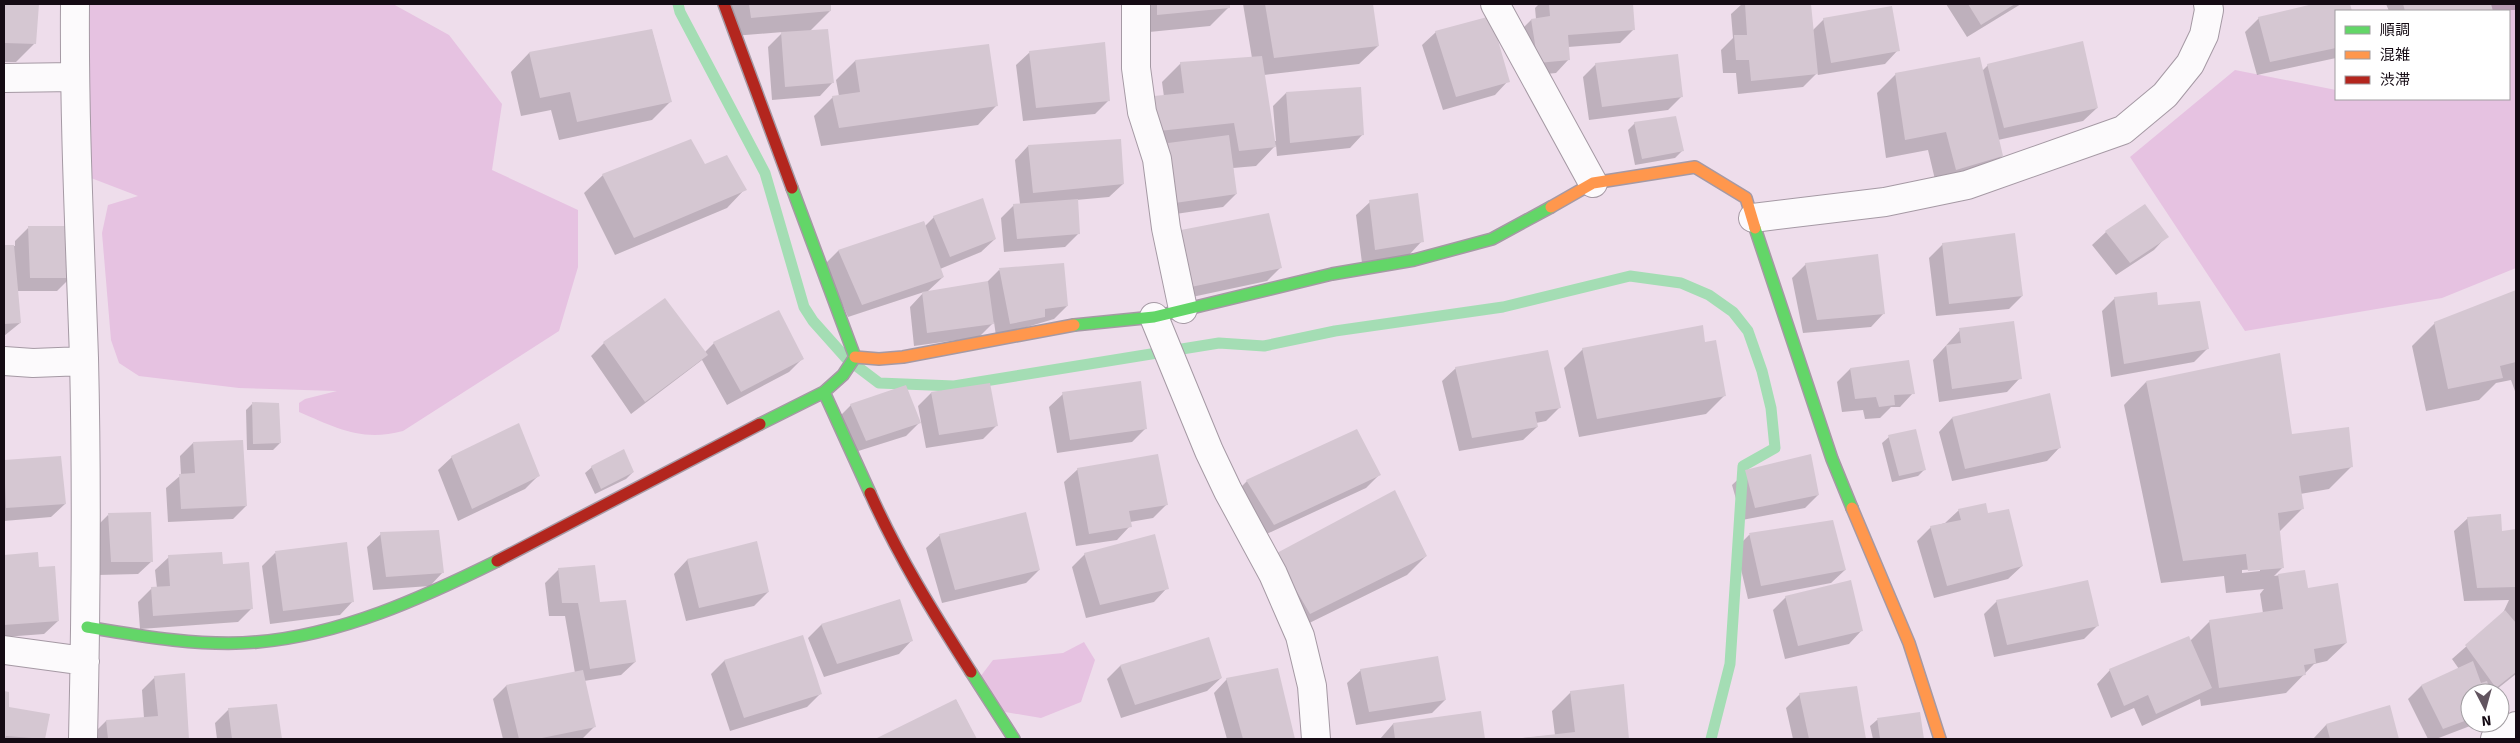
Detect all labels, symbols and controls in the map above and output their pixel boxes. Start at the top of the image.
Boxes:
legend [2335,10,2510,100]
text: 順調 [2380,21,2410,39]
text: 混雑 [2380,46,2410,64]
text: 渋滞 [2380,71,2410,89]
north arrow [2460,683,2510,733]
text: N [2481,711,2492,729]

